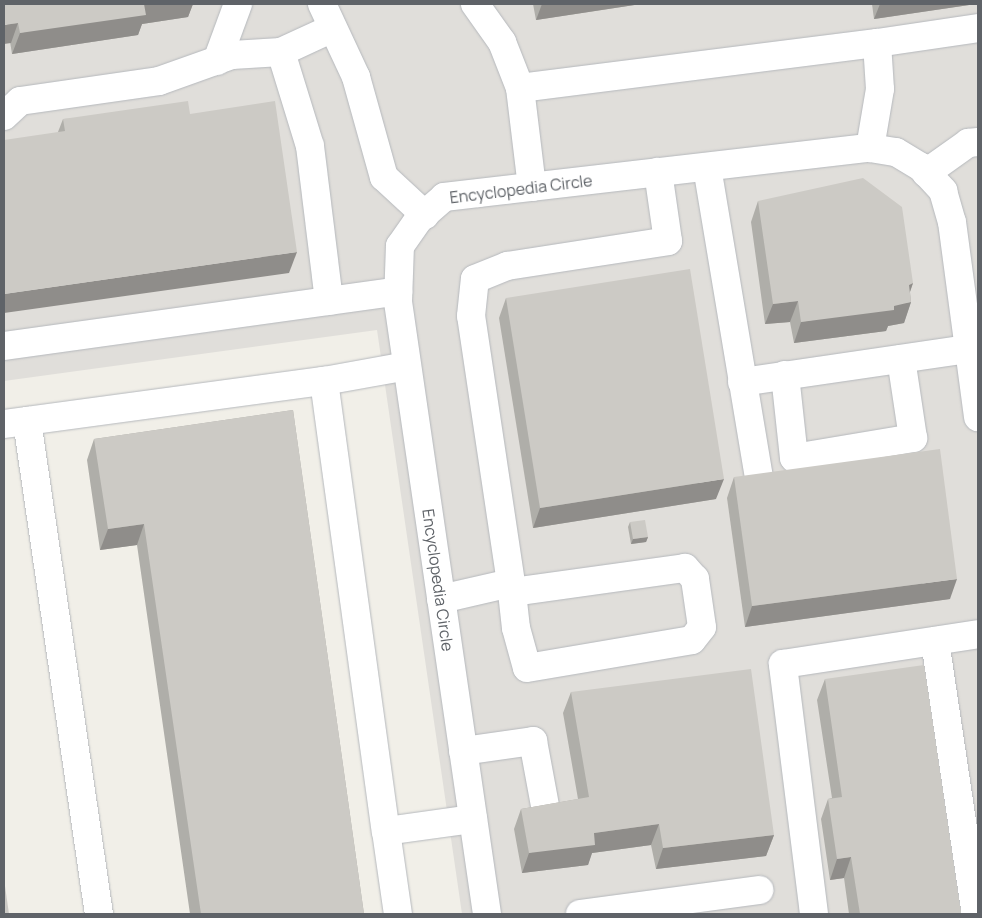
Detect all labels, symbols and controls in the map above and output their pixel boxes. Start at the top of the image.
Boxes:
street label: Encyclopedia Circle [449,171,593,207]
street label: Encyclopedia Circle [418,508,458,652]

